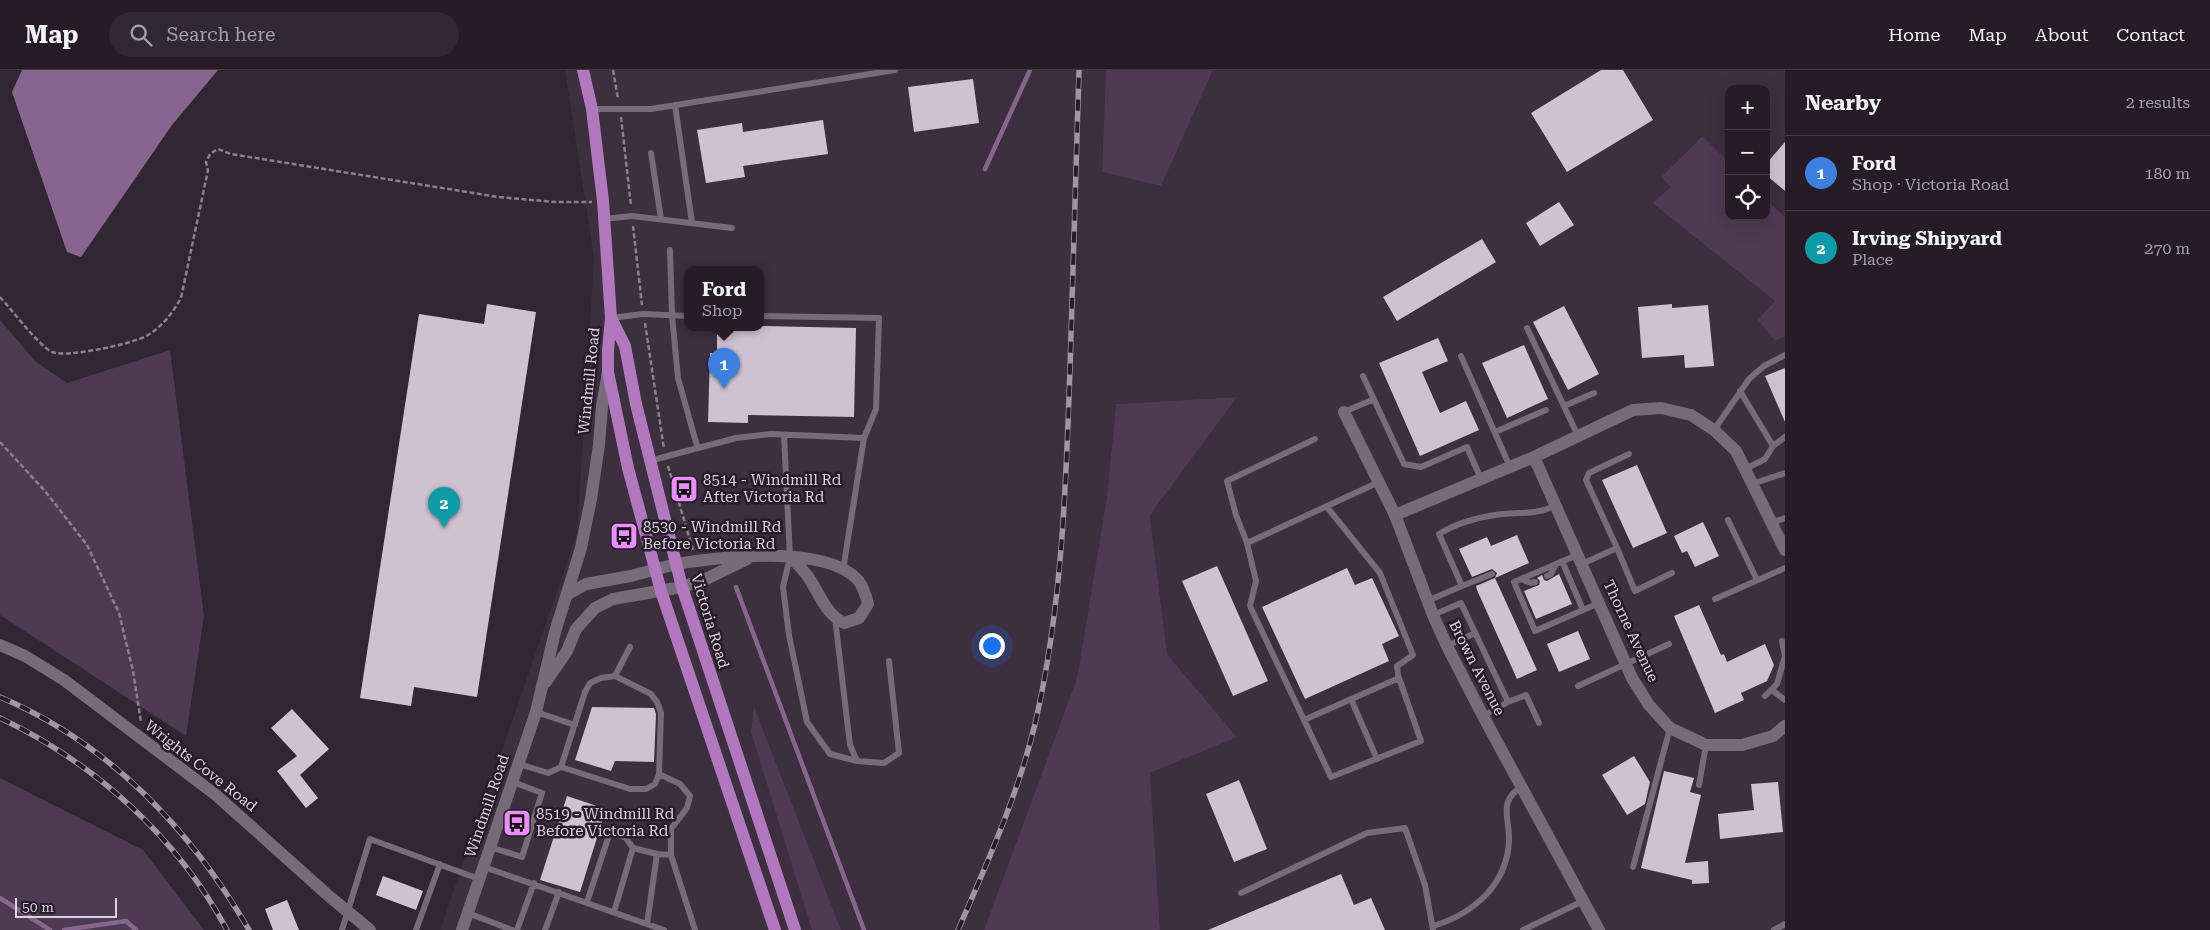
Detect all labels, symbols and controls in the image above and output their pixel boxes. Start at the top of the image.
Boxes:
search box [109,12,459,57]
text: Map [25,21,79,49]
icon: search [127,21,155,49]
text: Search here [167,23,275,46]
text: Home [1888,24,1940,45]
text: Map [1968,24,2007,45]
text: About [2035,24,2088,45]
text: Contact [2116,24,2185,45]
map controls [1725,85,1770,220]
button: + [1725,85,1770,130]
text: Nearby [1805,91,1881,115]
text: 2 results [2126,93,2190,112]
button: − [1725,130,1770,175]
text: Ford [1852,152,1896,175]
text: 1 [1817,164,1825,183]
text: 180 m [2144,164,2190,183]
button: locate [1725,175,1770,220]
text: Shop · Victoria Road [1852,175,2009,194]
text: Irving Shipyard [1852,227,2002,250]
text: 2 [1817,239,1825,258]
text: 270 m [2144,239,2190,258]
text: Place [1852,250,1893,269]
popup [684,266,764,331]
text: Ford [702,278,746,301]
text: Shop [702,301,743,320]
street label: Windmill Road [574,326,604,435]
pin: 1 [708,348,740,389]
place label: 8514 - Windmill Rd After Victoria Rd [703,471,842,506]
bus stop icon: 8514 - Windmill Rd After Victoria Rd [669,474,699,504]
pin: 2 [428,487,460,528]
place label: 8530 - Windmill Rd Before Victoria Rd [643,518,782,553]
bus stop icon: 8530 - Windmill Rd Before Victoria Rd [609,521,639,551]
street label: Victoria Road [687,571,733,671]
street label: Thorne Avenue [1599,577,1663,685]
street label: Brown Avenue [1445,617,1509,719]
your location [979,633,1005,659]
street label: Wrights Cove Road [141,717,261,816]
street label: Windmill Road [461,752,513,860]
place label: 8519 - Windmill Rd Before Victoria Rd [536,805,675,840]
bus stop icon: 8519 - Windmill Rd Before Victoria Rd [502,808,532,838]
scale bar [15,895,118,918]
text: 50 m [22,899,54,915]

